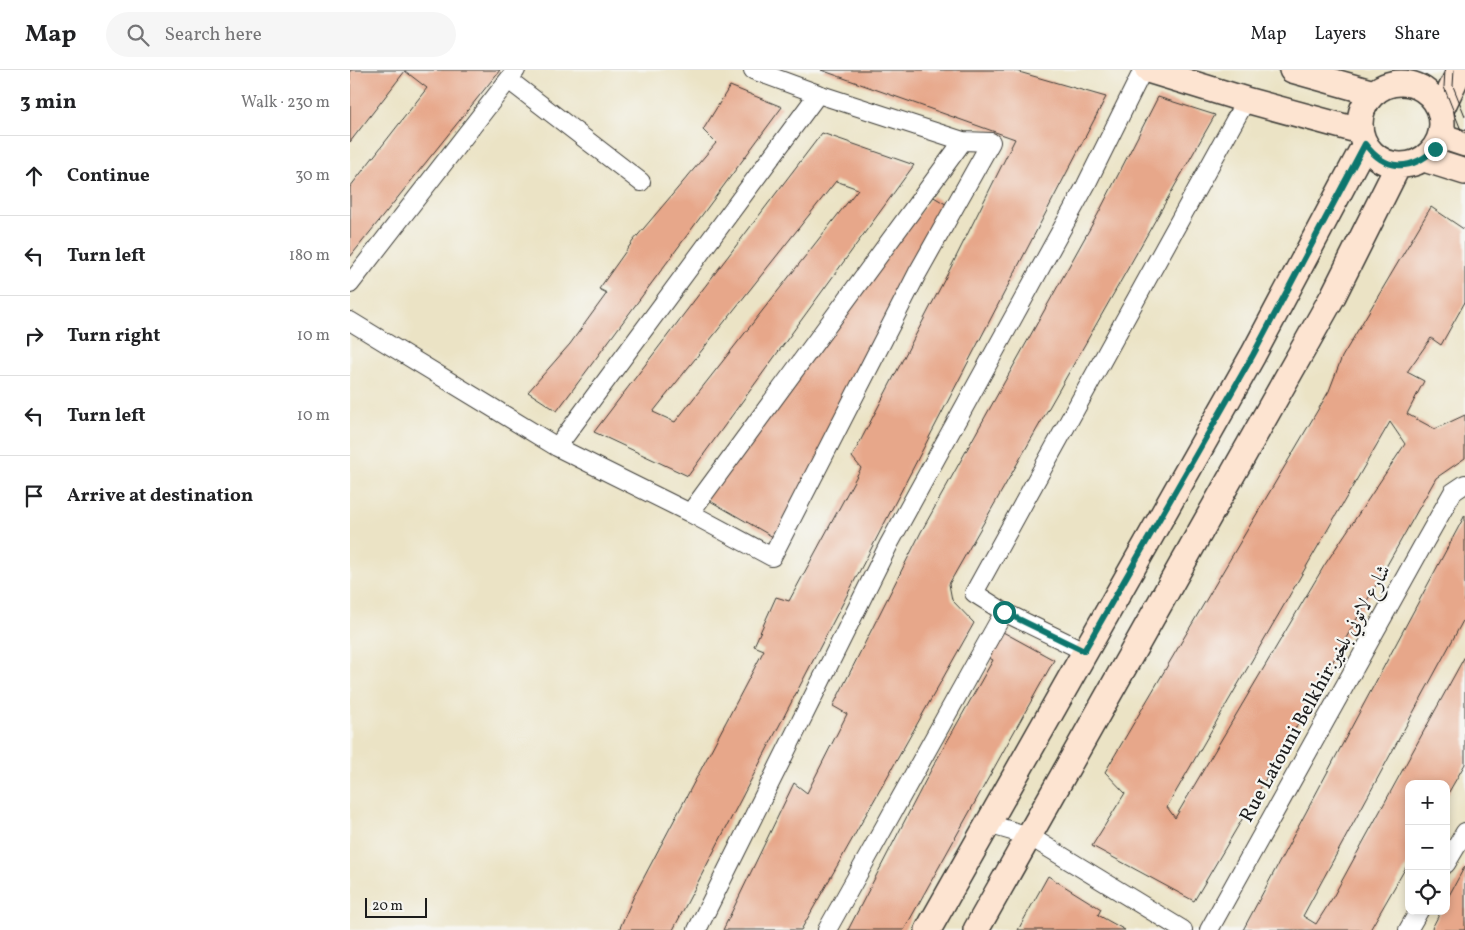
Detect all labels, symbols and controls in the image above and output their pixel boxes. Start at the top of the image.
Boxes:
search box [106,12,456,57]
text: Map [25,18,76,52]
icon: search [124,21,152,49]
text: Search here [164,22,262,48]
text: Map [1250,22,1286,47]
text: Layers [1314,22,1366,47]
text: Share [1394,22,1440,47]
text: 3 min [20,88,76,117]
text: Walk · 230 m [241,92,330,114]
route end [1424,138,1447,161]
icon: ahead [20,162,48,190]
text: Continue [67,163,150,189]
text: 30 m [295,165,330,187]
icon: left [20,242,48,270]
text: Turn left [67,243,146,269]
text: 180 m [289,245,330,267]
icon: right [20,322,48,350]
text: Turn right [67,323,160,349]
text: 10 m [297,325,330,347]
icon: left [20,402,48,430]
text: Turn left [67,403,146,429]
text: 10 m [297,405,330,427]
icon: arrive [20,482,48,510]
text: Arrive at destination [67,483,253,509]
street label: Rue Latouni Belkhir;شارع لاتوني بلخير [1233,560,1400,829]
route start [993,601,1016,624]
map controls [1405,780,1450,915]
button: + [1405,780,1450,825]
button: − [1405,825,1450,870]
button: locate [1405,870,1450,915]
scale bar [365,895,428,918]
text: 20 m [372,897,403,916]

